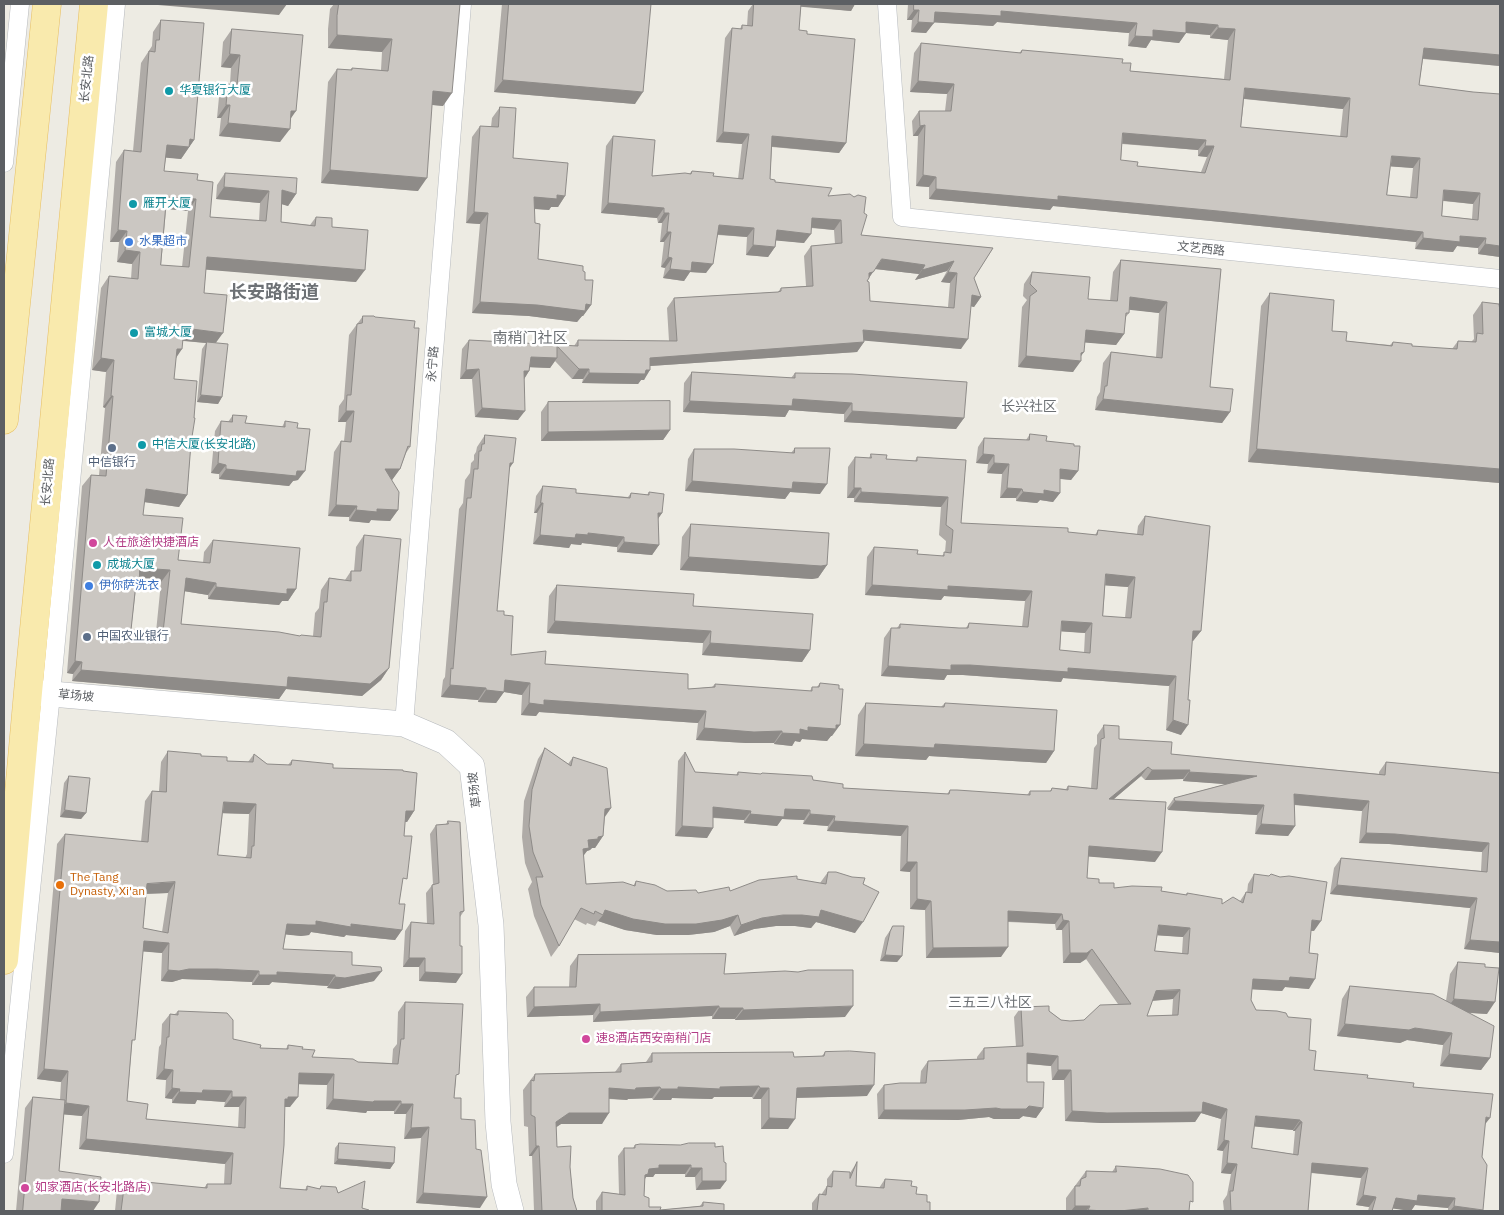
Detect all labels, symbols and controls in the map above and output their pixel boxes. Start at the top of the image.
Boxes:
street label: 长安北路 [77,54,97,104]
place label: 华夏银行大厦 [179,84,251,98]
marker: 华夏银行大厦 [163,85,175,97]
place label: 雁开大厦 [143,197,191,211]
marker: 雁开大厦 [127,198,139,210]
place label: 水果超市 [139,235,187,249]
marker: 水果超市 [123,236,135,248]
street label: 文艺西路 [1176,239,1226,259]
district label: 长安路街道 [229,282,319,304]
place label: 富城大厦 [144,326,192,340]
marker: 富城大厦 [128,327,140,339]
district label: 南稍门社区 [493,330,567,348]
street label: 永宁路 [424,345,442,383]
district label: 长兴社区 [1001,399,1057,415]
place label: 中信大厦(长安北路) [152,438,256,452]
marker: 中信大厦(长安北路) [136,439,148,451]
marker: 中信银行 [106,442,118,454]
place label: 中信银行 [88,456,136,470]
street label: 长安北路 [39,457,57,507]
place label: 人在旅途快捷酒店 [103,536,199,550]
marker: 人在旅途快捷酒店 [87,537,99,549]
place label: 成城大厦 [107,558,155,572]
marker: 成城大厦 [91,559,103,571]
place label: 伊你萨洗衣 [99,579,159,593]
marker: 伊你萨洗衣 [83,580,95,592]
place label: 中国农业银行 [97,630,169,644]
marker: 中国农业银行 [81,631,93,643]
street label: 草场坡 [57,687,95,705]
street label: 草场坡 [466,771,484,809]
place label: The Tang Dynasty, Xi'an [70,871,145,899]
marker: The Tang Dynasty, Xi'an [54,879,66,891]
district label: 三五三八社区 [948,995,1032,1011]
place label: 速8酒店西安南稍门店 [596,1032,711,1046]
marker: 速8酒店西安南稍门店 [580,1033,592,1045]
place label: 如家酒店(长安北路店) [35,1181,151,1195]
marker: 如家酒店(长安北路店) [19,1182,31,1194]

